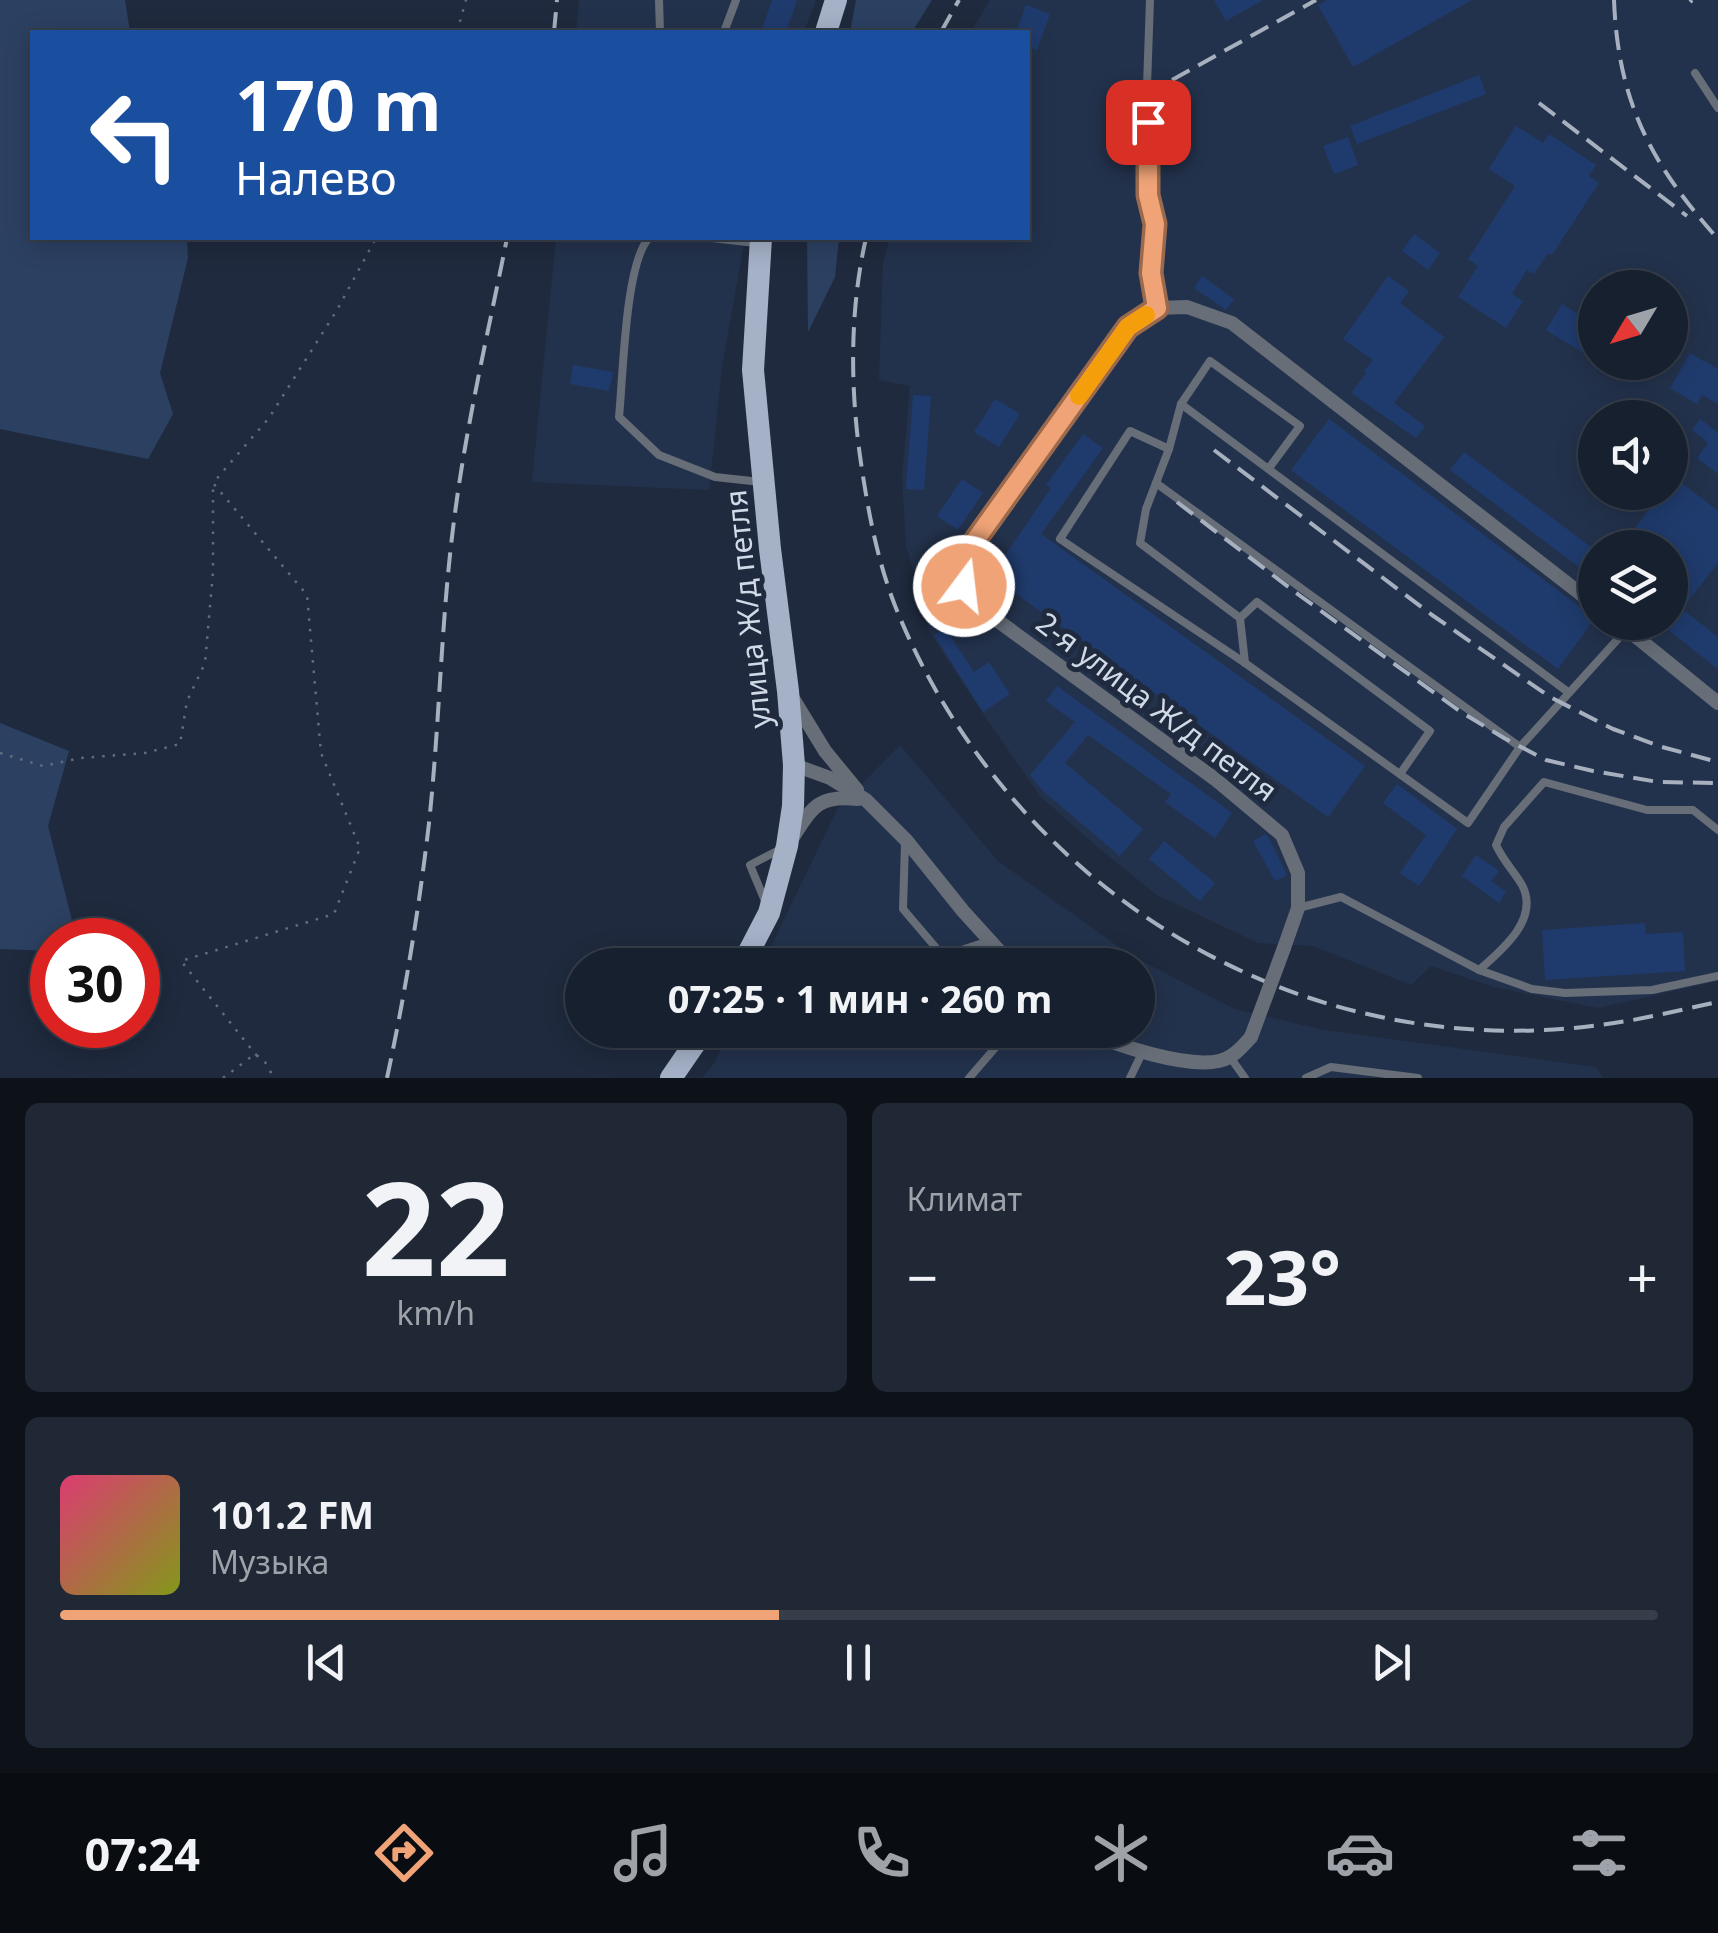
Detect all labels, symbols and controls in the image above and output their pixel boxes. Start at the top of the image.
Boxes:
text: 170 m [235,56,442,152]
icon: left [70,70,200,200]
pin [1106,80,1191,165]
icon: arrive [1121,95,1176,150]
text: Налево [235,147,397,208]
north arrow [1578,270,1688,380]
map controls [1578,270,1688,640]
button: sound [1578,400,1688,510]
street label: улица Ж/д петля [714,488,780,730]
button: layers [1578,530,1688,640]
position arrow [912,534,1016,638]
street label: 2-я улица Ж/д петля [1028,602,1286,810]
speed limit sign: 30 [30,918,160,1048]
text: 07:25 · 1 мин · 260 m [668,972,1052,1024]
text: 22 [361,1137,510,1314]
text: Климат [907,1177,1022,1220]
text: 23° [1223,1225,1341,1327]
text: − [907,1239,938,1314]
text: + [1627,1239,1658,1314]
text: km/h [396,1291,475,1334]
text: 101.2 FM [210,1488,374,1540]
text: Музыка [210,1540,329,1583]
icon: previous [299,1635,354,1690]
icon: pause [831,1635,886,1690]
icon: next [1364,1635,1419,1690]
icon: directions [369,1818,439,1888]
icon: music [608,1818,678,1888]
icon: phone [847,1818,917,1888]
icon: climate [1086,1818,1156,1888]
icon: car [1325,1818,1395,1888]
icon: filters [1564,1818,1634,1888]
text: 07:24 [84,1823,200,1884]

